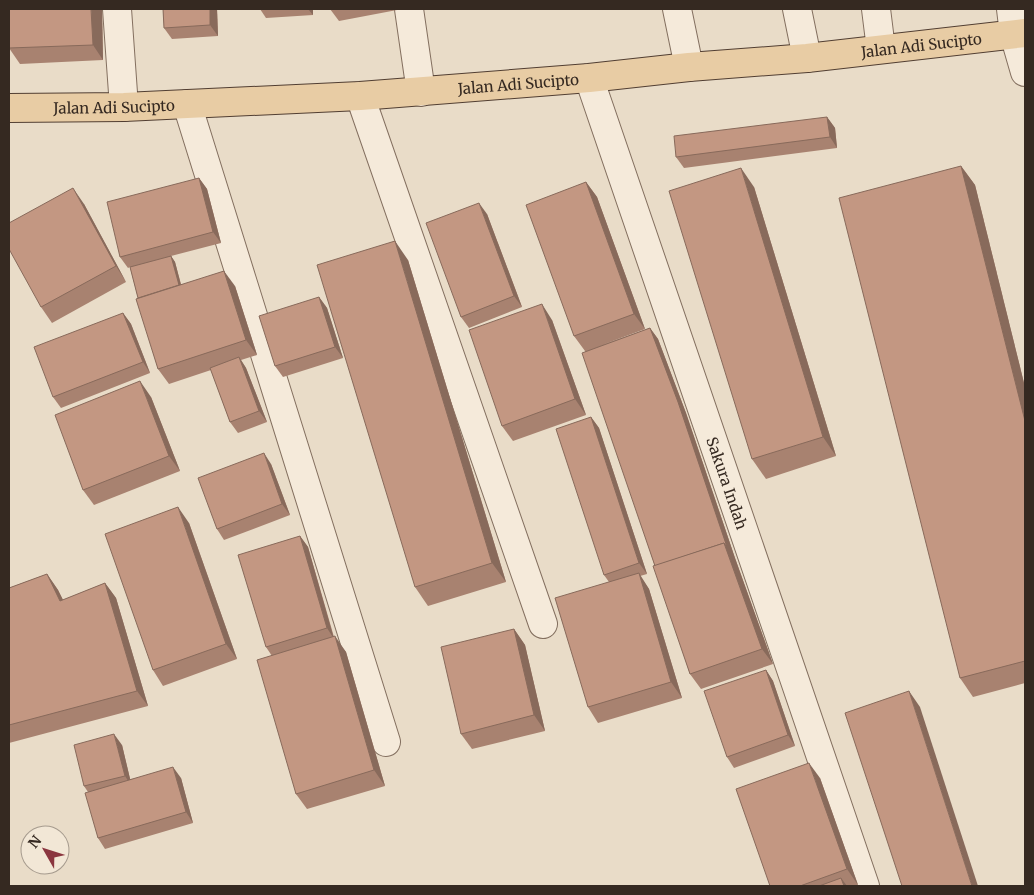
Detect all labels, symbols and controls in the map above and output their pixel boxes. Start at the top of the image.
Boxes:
street label: Jalan Adi Sucipto [859,29,983,61]
street label: Jalan Adi Sucipto [456,69,580,98]
street label: Jalan Adi Sucipto [52,95,175,117]
street label: Sakura Indah [703,434,752,532]
north arrow [20,825,70,875]
text: N [24,832,45,852]

